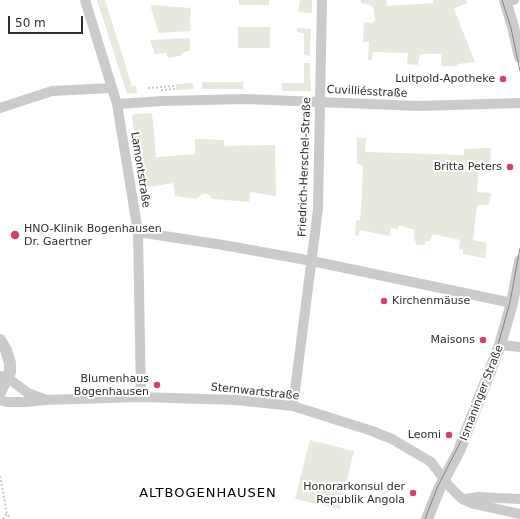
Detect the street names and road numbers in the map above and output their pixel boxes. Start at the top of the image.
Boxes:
street label: Cuvilliésstraße [326,83,408,101]
street label: Friedrich-Herschel-Straße [296,97,314,237]
street label: Lamontstraße [127,131,153,209]
street label: Ismaninger Straße [458,343,506,443]
street label: Sternwartstraße [210,381,300,403]

